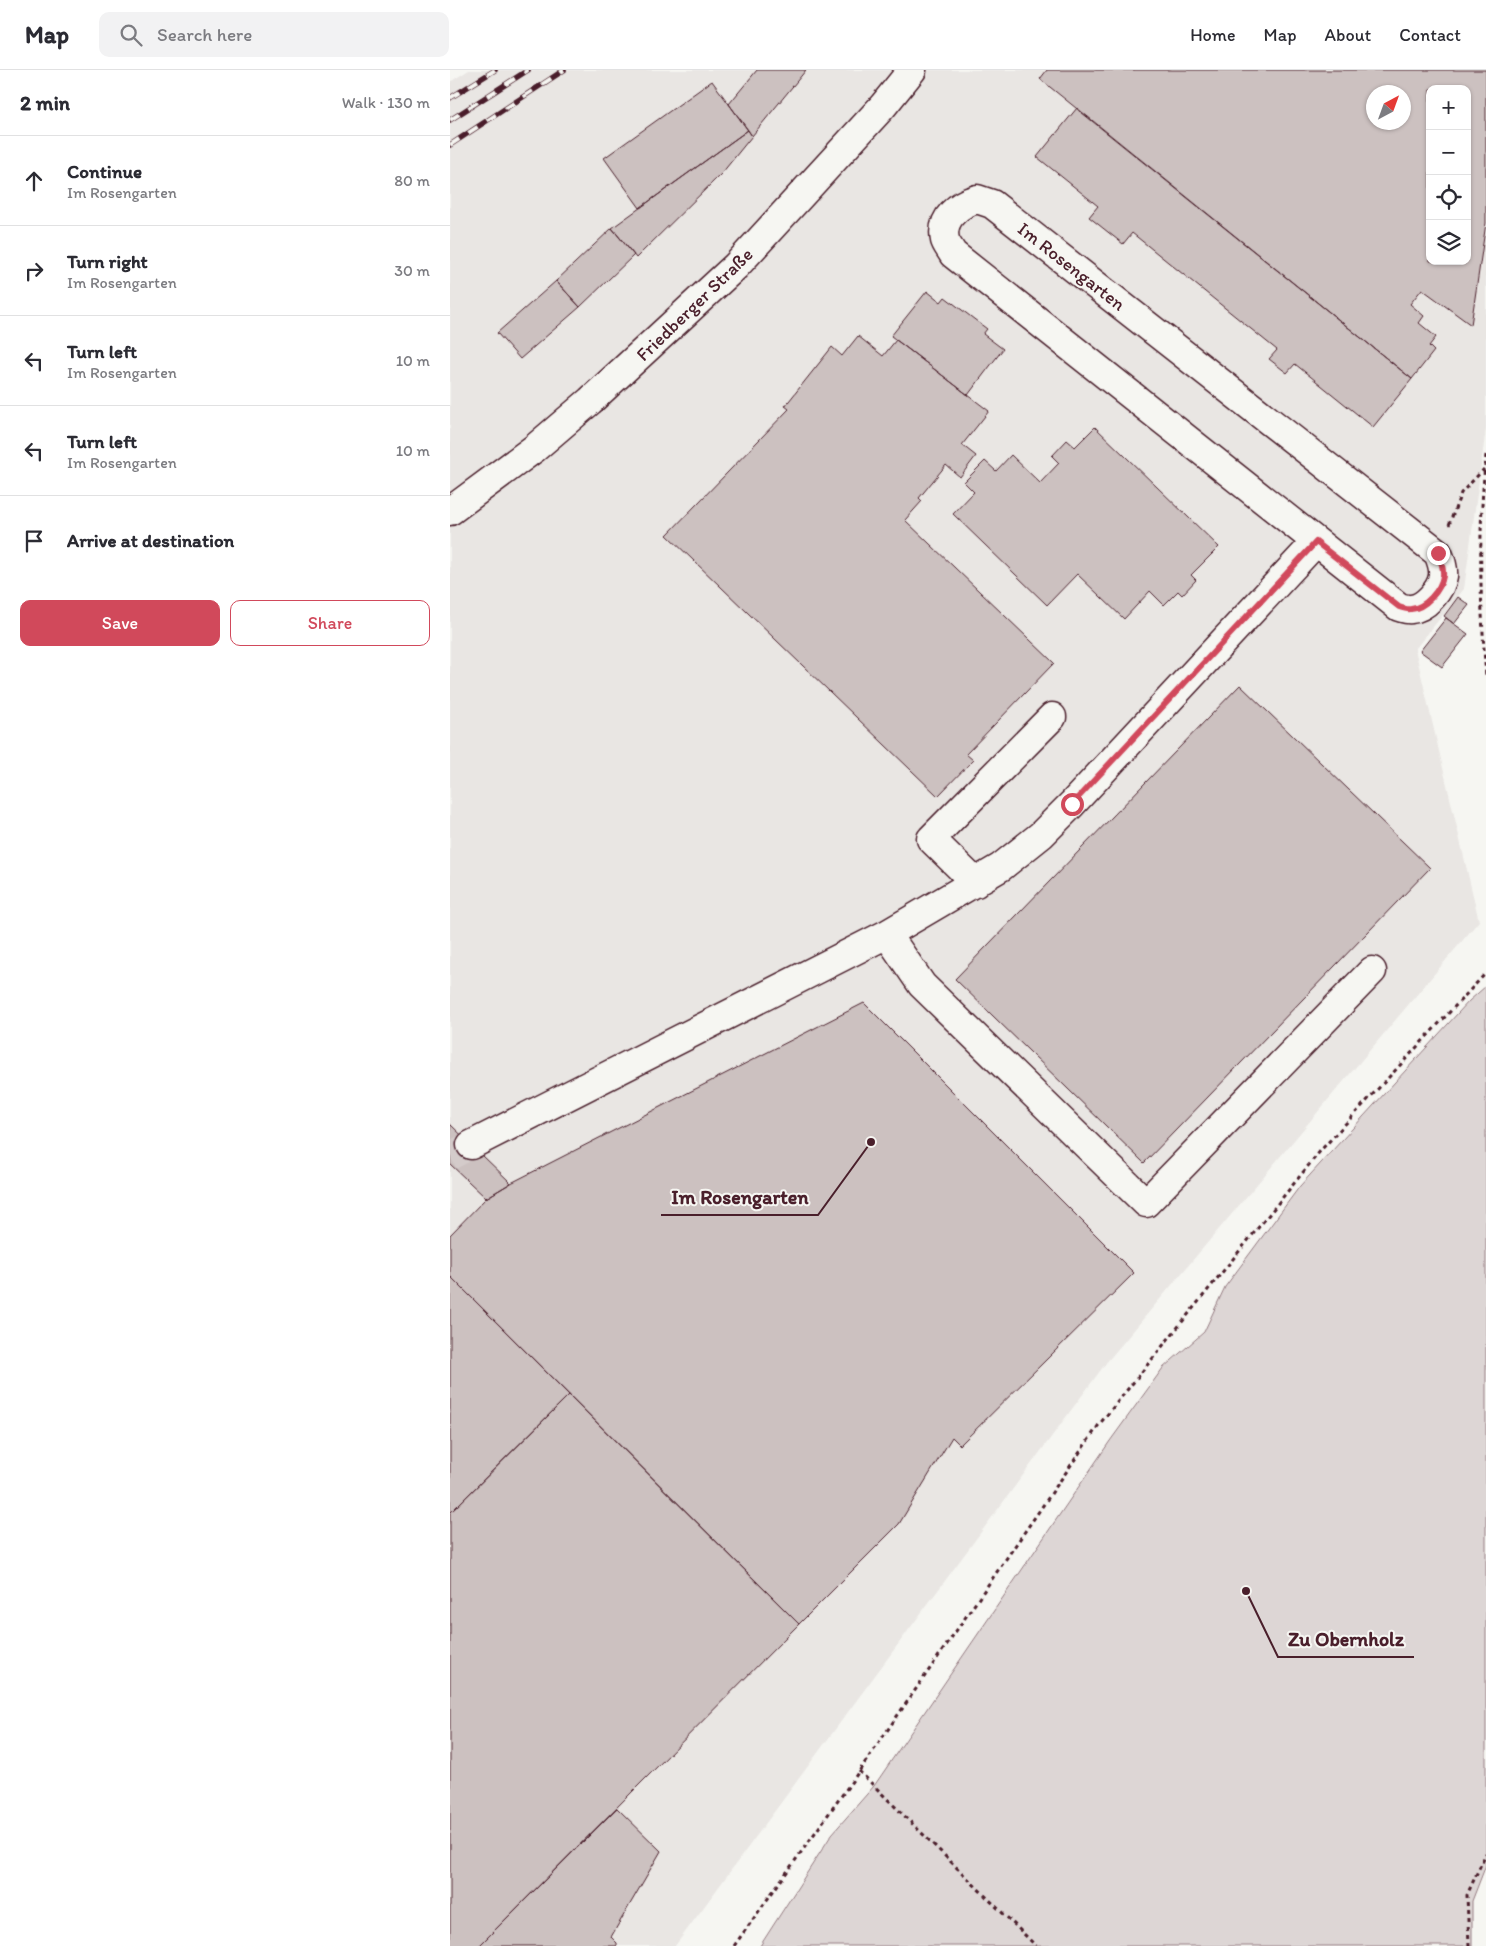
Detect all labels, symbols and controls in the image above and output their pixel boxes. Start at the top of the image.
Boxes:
search box [99,12,449,57]
text: Map [25,20,69,49]
icon: search [117,21,145,49]
text: Search here [157,23,252,46]
text: Home [1190,24,1236,46]
text: Map [1264,24,1297,46]
text: About [1325,24,1371,46]
text: Contact [1399,24,1461,46]
north arrow [1366,85,1411,130]
map controls [1426,85,1471,265]
button: + [1426,85,1471,130]
text: 2 min [20,90,70,115]
text: Walk · 130 m [342,93,430,112]
button: − [1426,130,1471,175]
text: Continue [67,160,142,183]
icon: ahead [20,167,48,195]
text: 80 m [394,171,430,190]
button: locate [1426,175,1471,220]
text: Im Rosengarten [67,183,177,202]
street label: Im Rosengarten [1013,217,1130,316]
button: layers [1426,220,1471,265]
street label: Friedberger Straße [631,243,758,366]
text: Turn right [67,250,148,273]
icon: right [20,257,48,285]
text: 30 m [394,261,430,280]
text: Im Rosengarten [67,273,177,292]
text: Turn left [67,340,137,363]
icon: left [20,347,48,375]
text: 10 m [396,351,430,370]
text: Im Rosengarten [67,363,177,382]
text: Turn left [67,430,137,453]
icon: left [20,437,48,465]
text: 10 m [396,441,430,460]
text: Im Rosengarten [67,453,177,472]
icon: arrive [20,527,48,555]
text: Arrive at destination [67,529,234,552]
route end [1427,542,1450,565]
button: Save [20,600,220,646]
button: Share [230,600,430,646]
route start [1061,793,1084,816]
callout: Im Rosengarten [661,1180,818,1215]
text: Im Rosengarten [671,1185,809,1210]
callout: Zu Obernholz [1278,1622,1414,1657]
text: Zu Obernholz [1288,1627,1405,1651]

